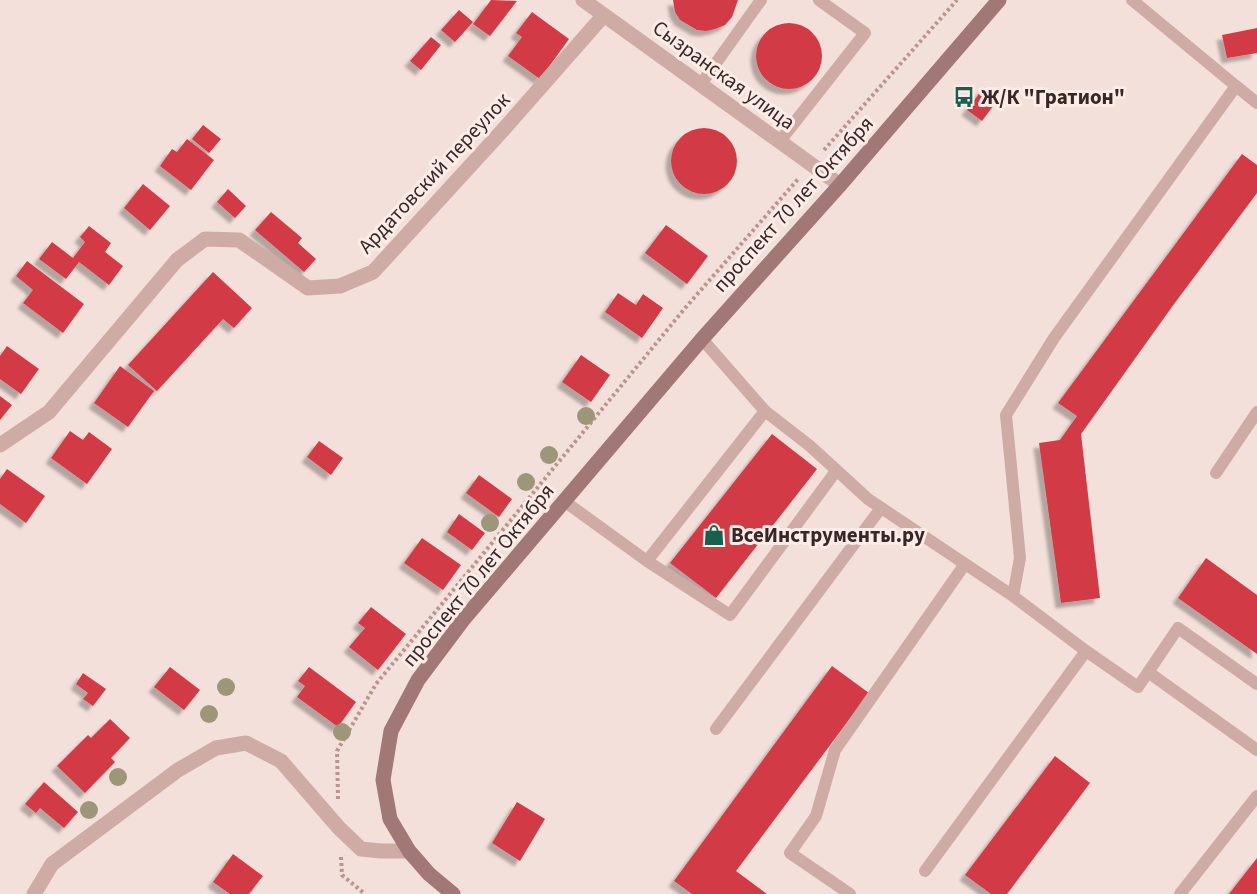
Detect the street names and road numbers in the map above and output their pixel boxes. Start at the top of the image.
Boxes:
street label: Сызранская улица [646,13,802,137]
street label: Ардатовский переулок [351,85,517,260]
street label: проспект 70 лет Октября [706,109,880,299]
street label: проспект 70 лет Октября [395,477,561,673]

